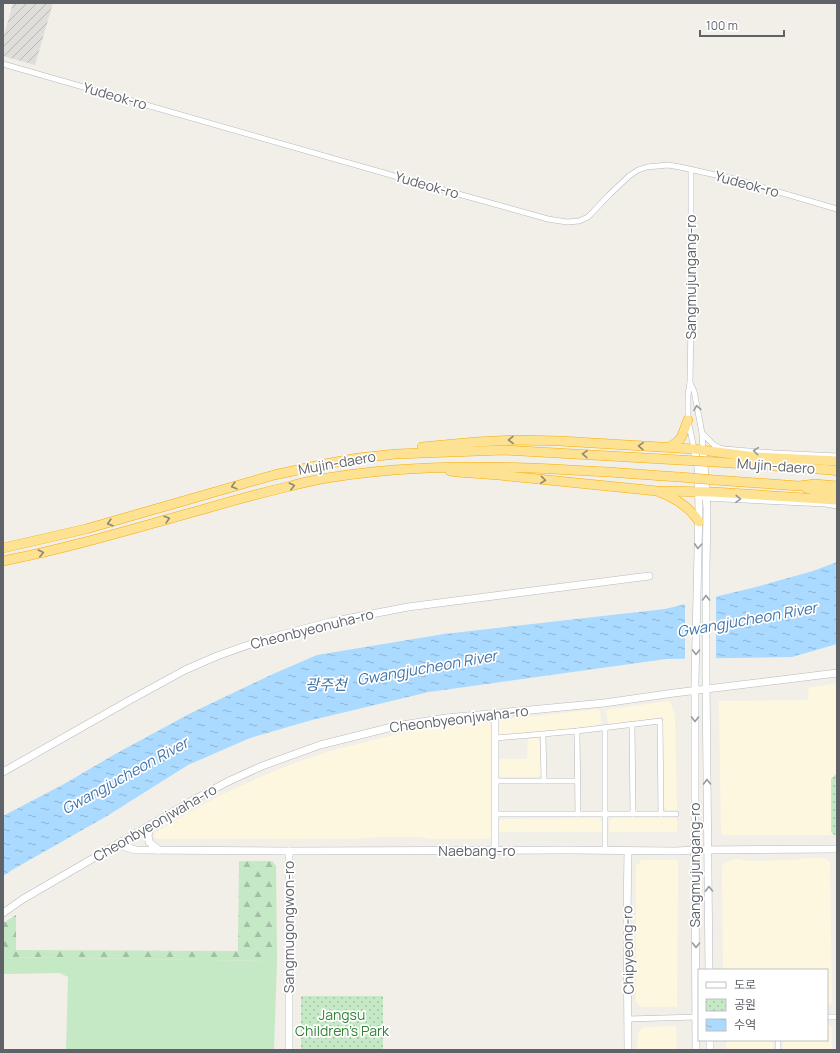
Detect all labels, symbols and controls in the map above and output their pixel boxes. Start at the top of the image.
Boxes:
scale bar [700,12,784,38]
text: 100 m [706,17,738,34]
street label: Yudeok-ro [81,77,149,114]
street label: Yudeok-ro [393,166,461,203]
street label: Yudeok-ro [713,166,781,201]
street label: Sangmujungang-ro [681,214,700,340]
one-way arrow [693,404,702,411]
one-way arrow [508,436,514,445]
one-way arrow [638,441,644,450]
street label: Mujin-daero [297,446,377,479]
one-way arrow [753,447,759,456]
one-way arrow [582,450,588,459]
street label: Mujin-daero [736,453,816,478]
one-way arrow [540,475,546,484]
one-way arrow [231,481,238,490]
one-way arrow [289,482,295,490]
one-way arrow [735,495,741,504]
one-way arrow [163,515,170,524]
one-way arrow [106,518,113,527]
one-way arrow [694,543,702,549]
one-way arrow [37,549,44,558]
one-way arrow [702,595,710,601]
water label: Gwangjucheon River [675,596,821,642]
street label: Cheonbyeonuha-ro [248,604,375,653]
water label: Gwangjucheon River [355,644,501,690]
one-way arrow [691,649,700,655]
water label: 광주천 [305,674,349,695]
street label: Cheonbyeonjwaha-ro [388,701,529,736]
one-way arrow [691,716,699,722]
water label: Gwangjucheon River [58,731,194,819]
street label: Cheonbyeonjwaha-ro [90,779,220,866]
one-way arrow [703,779,711,785]
street label: Sangmujungang-ro [685,802,704,928]
street label: Naebang-ro [438,841,516,860]
street label: Sangmugongwon-ro [279,861,298,993]
one-way arrow [705,886,713,892]
street label: Chipyeong-ro [617,905,638,995]
one-way arrow [692,942,700,948]
legend [698,969,828,1041]
text: 도로 [734,976,756,993]
text: 공원 [734,996,756,1013]
park label: Jangsu Children's Park [295,1005,390,1040]
text: 수역 [734,1016,756,1033]

